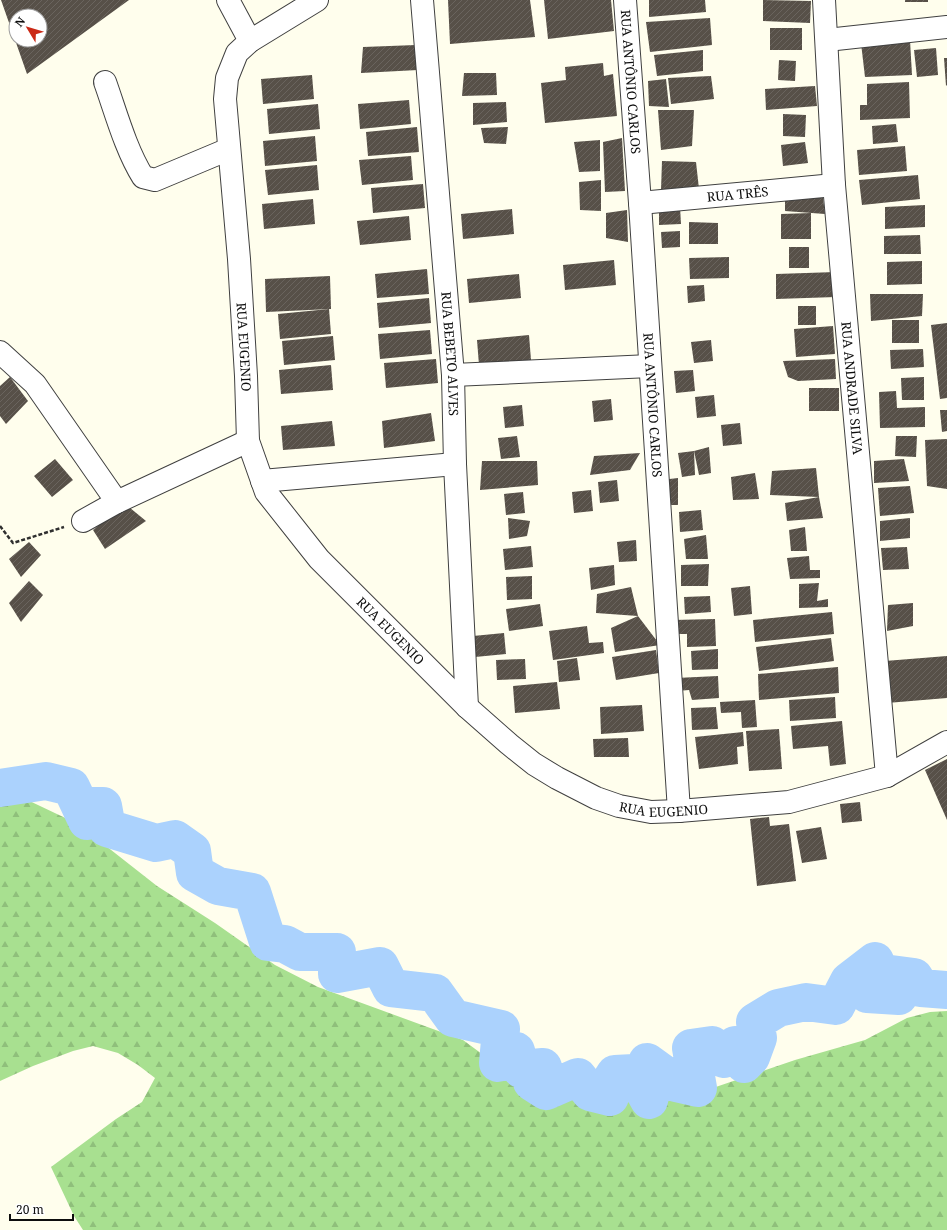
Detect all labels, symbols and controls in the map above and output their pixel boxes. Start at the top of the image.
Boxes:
north arrow [8,8,48,48]
street label: RUA ANTÔNIO CARLOS [617,9,645,155]
text: N [11,13,29,30]
street label: RUA TRÊS [706,182,769,206]
street label: RUA BEBETO ALVES [437,291,463,416]
street label: RUA EUGENIO [233,302,255,392]
street label: RUA ANDRADE SILVA [837,321,867,456]
street label: RUA ANTÔNIO CARLOS [639,332,667,478]
street label: RUA EUGENIO [353,593,429,669]
street label: RUA EUGENIO [618,797,709,821]
scale bar [10,1196,73,1222]
text: 20 m [16,1201,44,1218]

